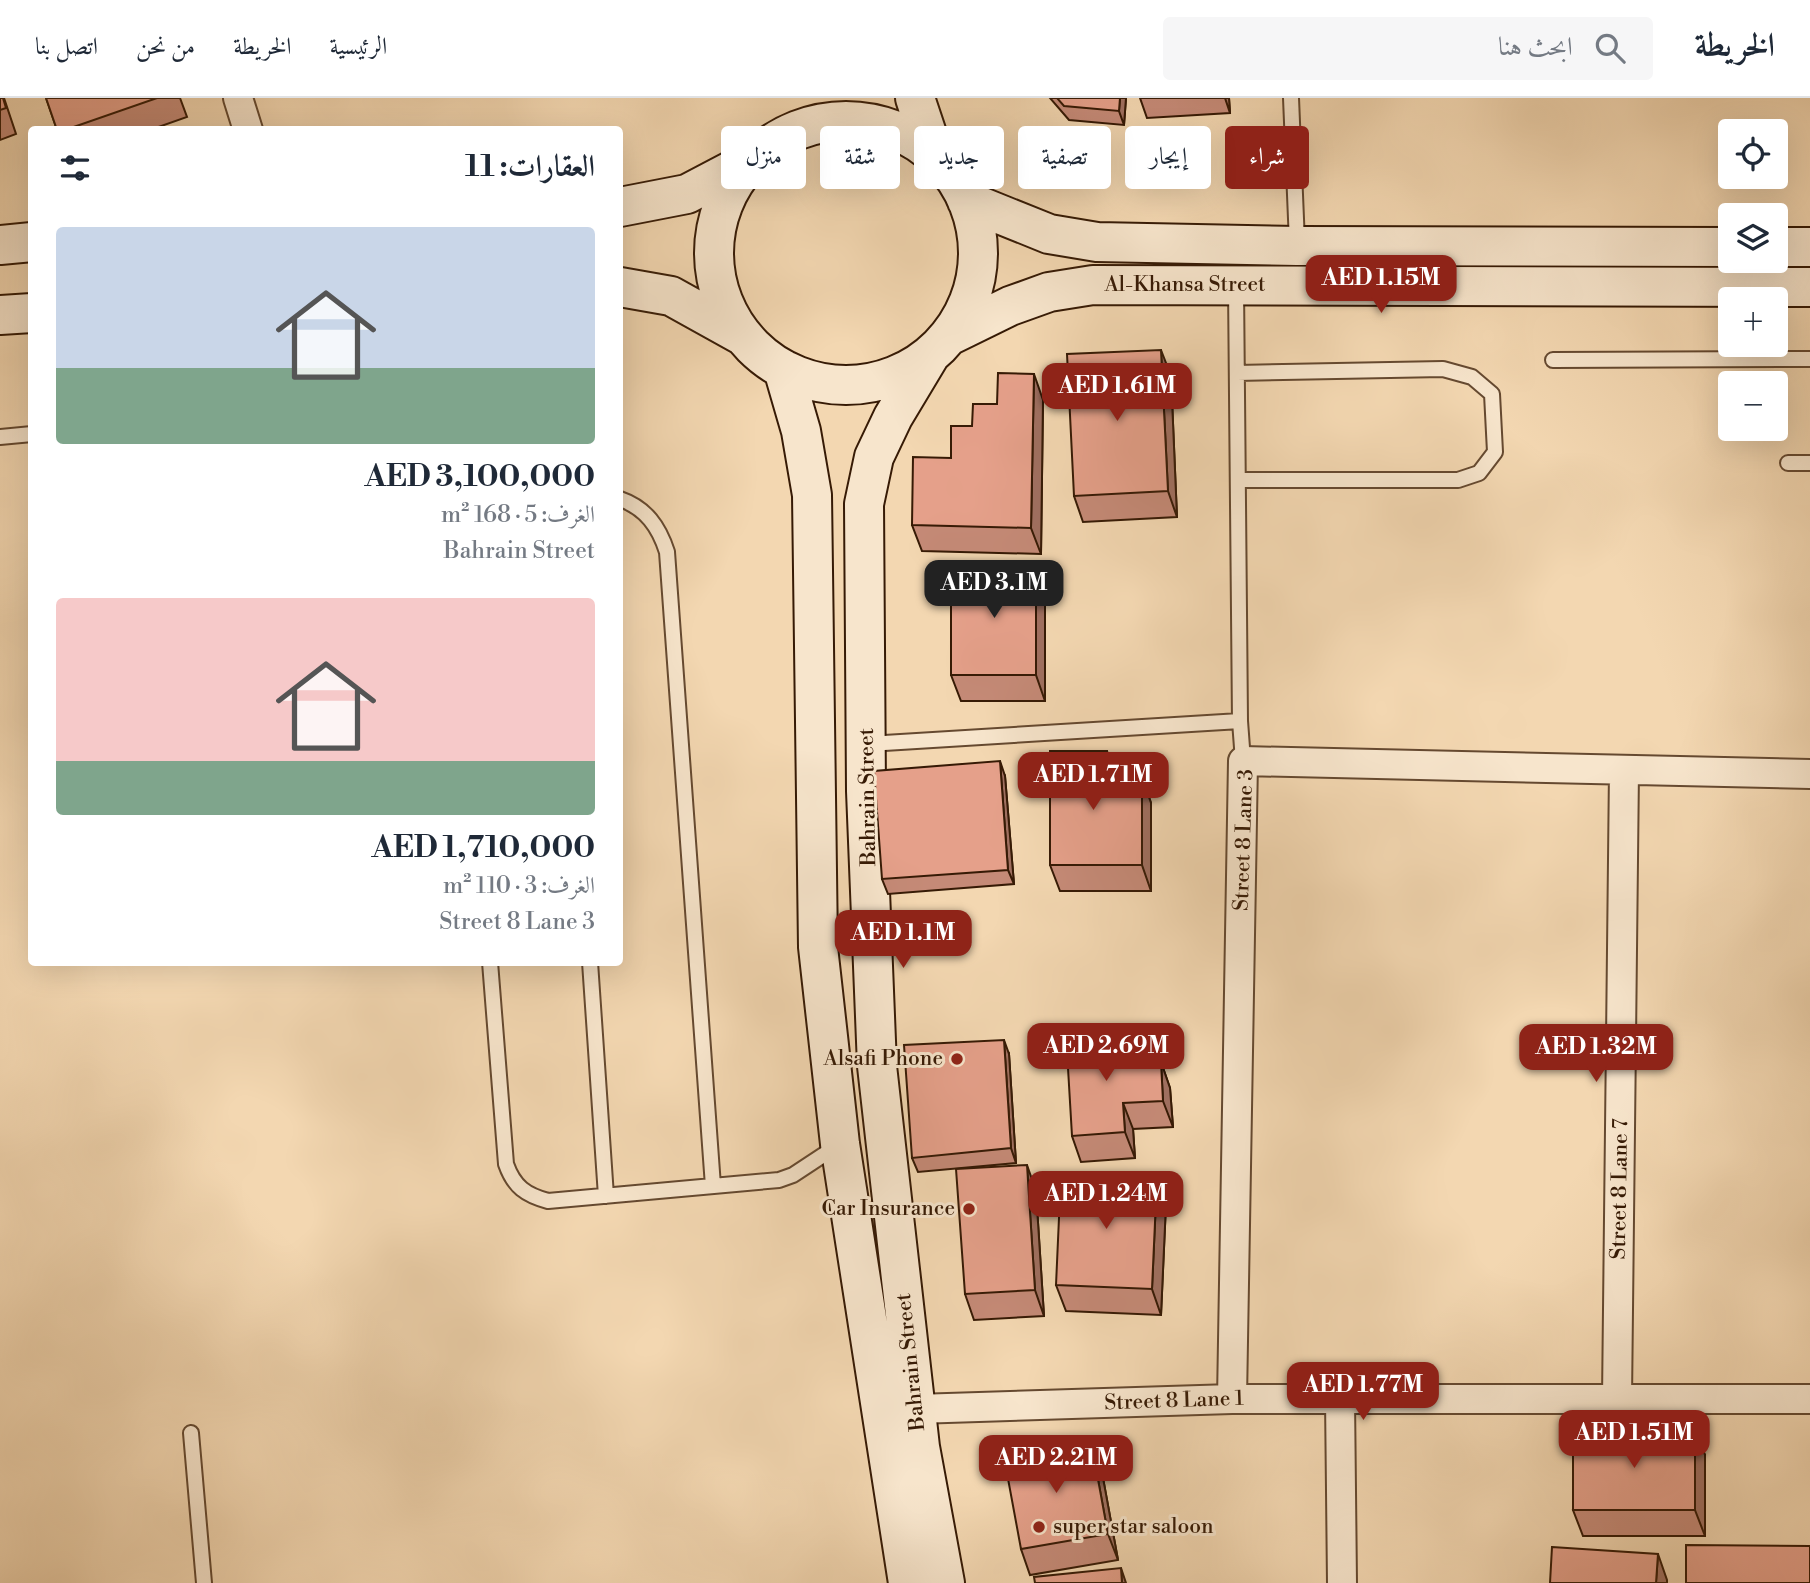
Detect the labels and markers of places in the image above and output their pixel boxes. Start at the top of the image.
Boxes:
pin: AED 1.15M [1301,256,1461,315]
pin: AED 1.61M [1037,364,1197,423]
pin: AED 3.1M [922,560,1066,620]
pin: AED 1.71M [1013,752,1173,812]
pin: AED 1.1M [831,910,975,970]
pin: AED 2.69M [1026,1024,1186,1083]
pin: AED 1.32M [1516,1024,1676,1084]
place label: Alsafi Phone [823,1046,943,1072]
marker: Alsafi Phone [949,1051,965,1067]
pin: AED 1.24M [1026,1172,1186,1231]
place label: Car Insurance [822,1196,955,1222]
marker: Car Insurance [961,1201,977,1217]
pin: AED 1.77M [1283,1362,1443,1422]
pin: AED 1.51M [1554,1410,1714,1470]
pin: AED 2.21M [976,1436,1136,1495]
place label: super star saloon [1053,1514,1214,1540]
marker: super star saloon [1031,1519,1047,1535]

